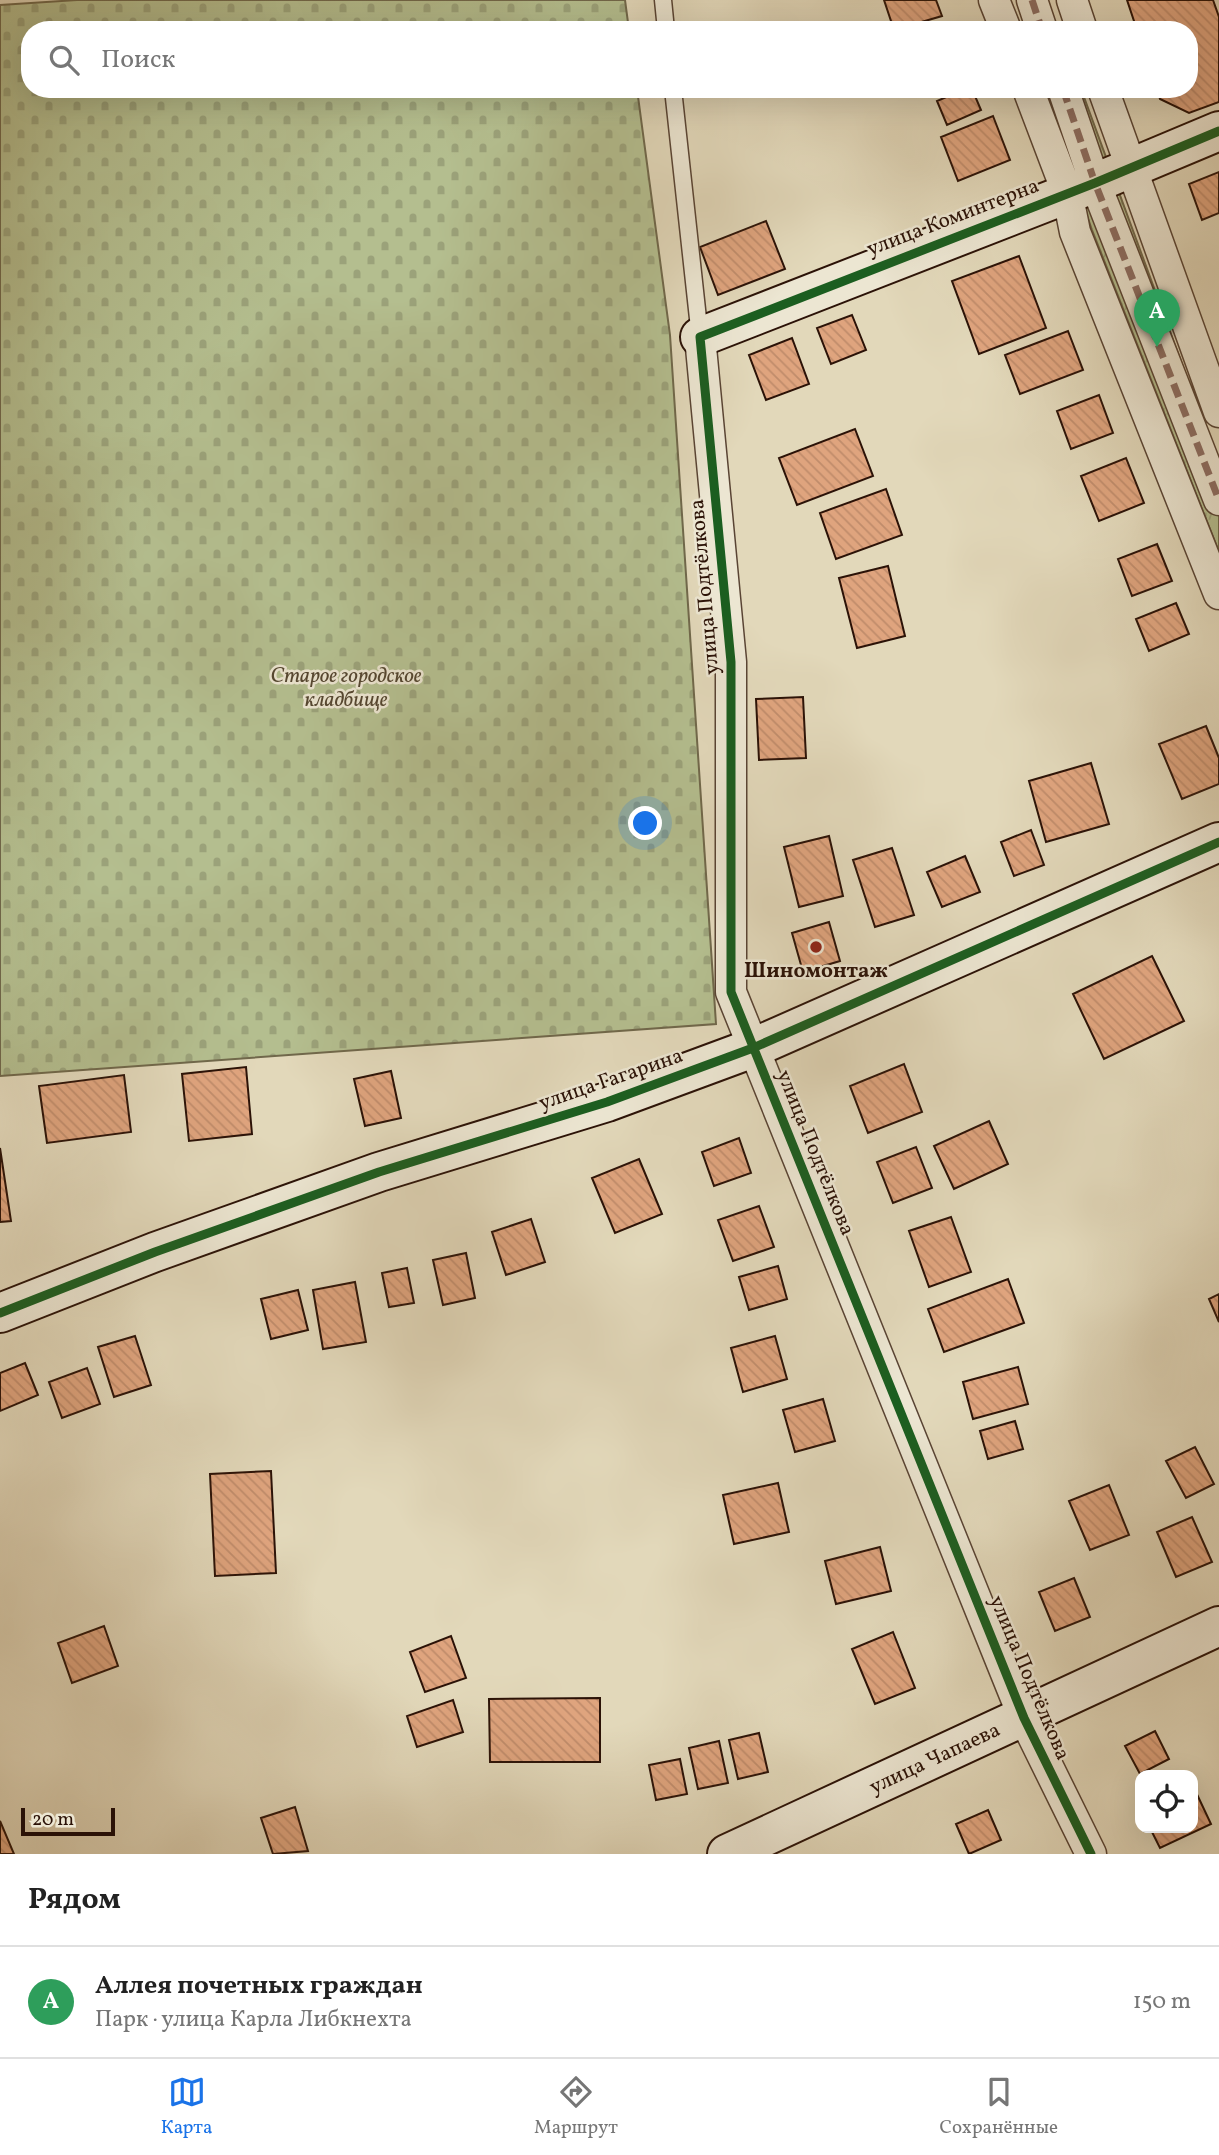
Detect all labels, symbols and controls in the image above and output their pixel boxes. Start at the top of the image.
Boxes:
search box [21,21,1198,98]
icon: search [45,41,83,79]
text: Поиск [101,42,175,78]
street label: улица Коминтерна [863,172,1043,264]
pin: A [1134,289,1180,347]
street label: улица Подтёлкова [683,498,727,676]
park label: Старое городское кладбище [271,662,422,715]
your location [628,806,662,840]
marker: Шиномонтаж [808,939,824,955]
place label: Шиномонтаж [744,957,888,986]
street label: улица Гагарина [535,1042,687,1118]
street label: улица Подтёлкова [769,1066,861,1240]
street label: улица Подтёлкова [981,1591,1077,1765]
street label: улица Чапаева [865,1716,1005,1802]
map controls [1135,1770,1198,1833]
button: locate [1135,1770,1198,1833]
scale bar [21,1805,116,1837]
text: 20 m [32,1807,74,1833]
text: Рядом [28,1879,121,1921]
text: Аллея почетных граждан [95,1968,423,2004]
text: A [43,1986,59,2018]
text: 150 m [1133,1986,1191,2018]
text: Парк · улица Карла Либкнехта [95,2004,412,2036]
tab: Карта [161,2073,212,2141]
tab: Маршрут [534,2073,618,2141]
tab: Сохранённые [940,2073,1058,2141]

